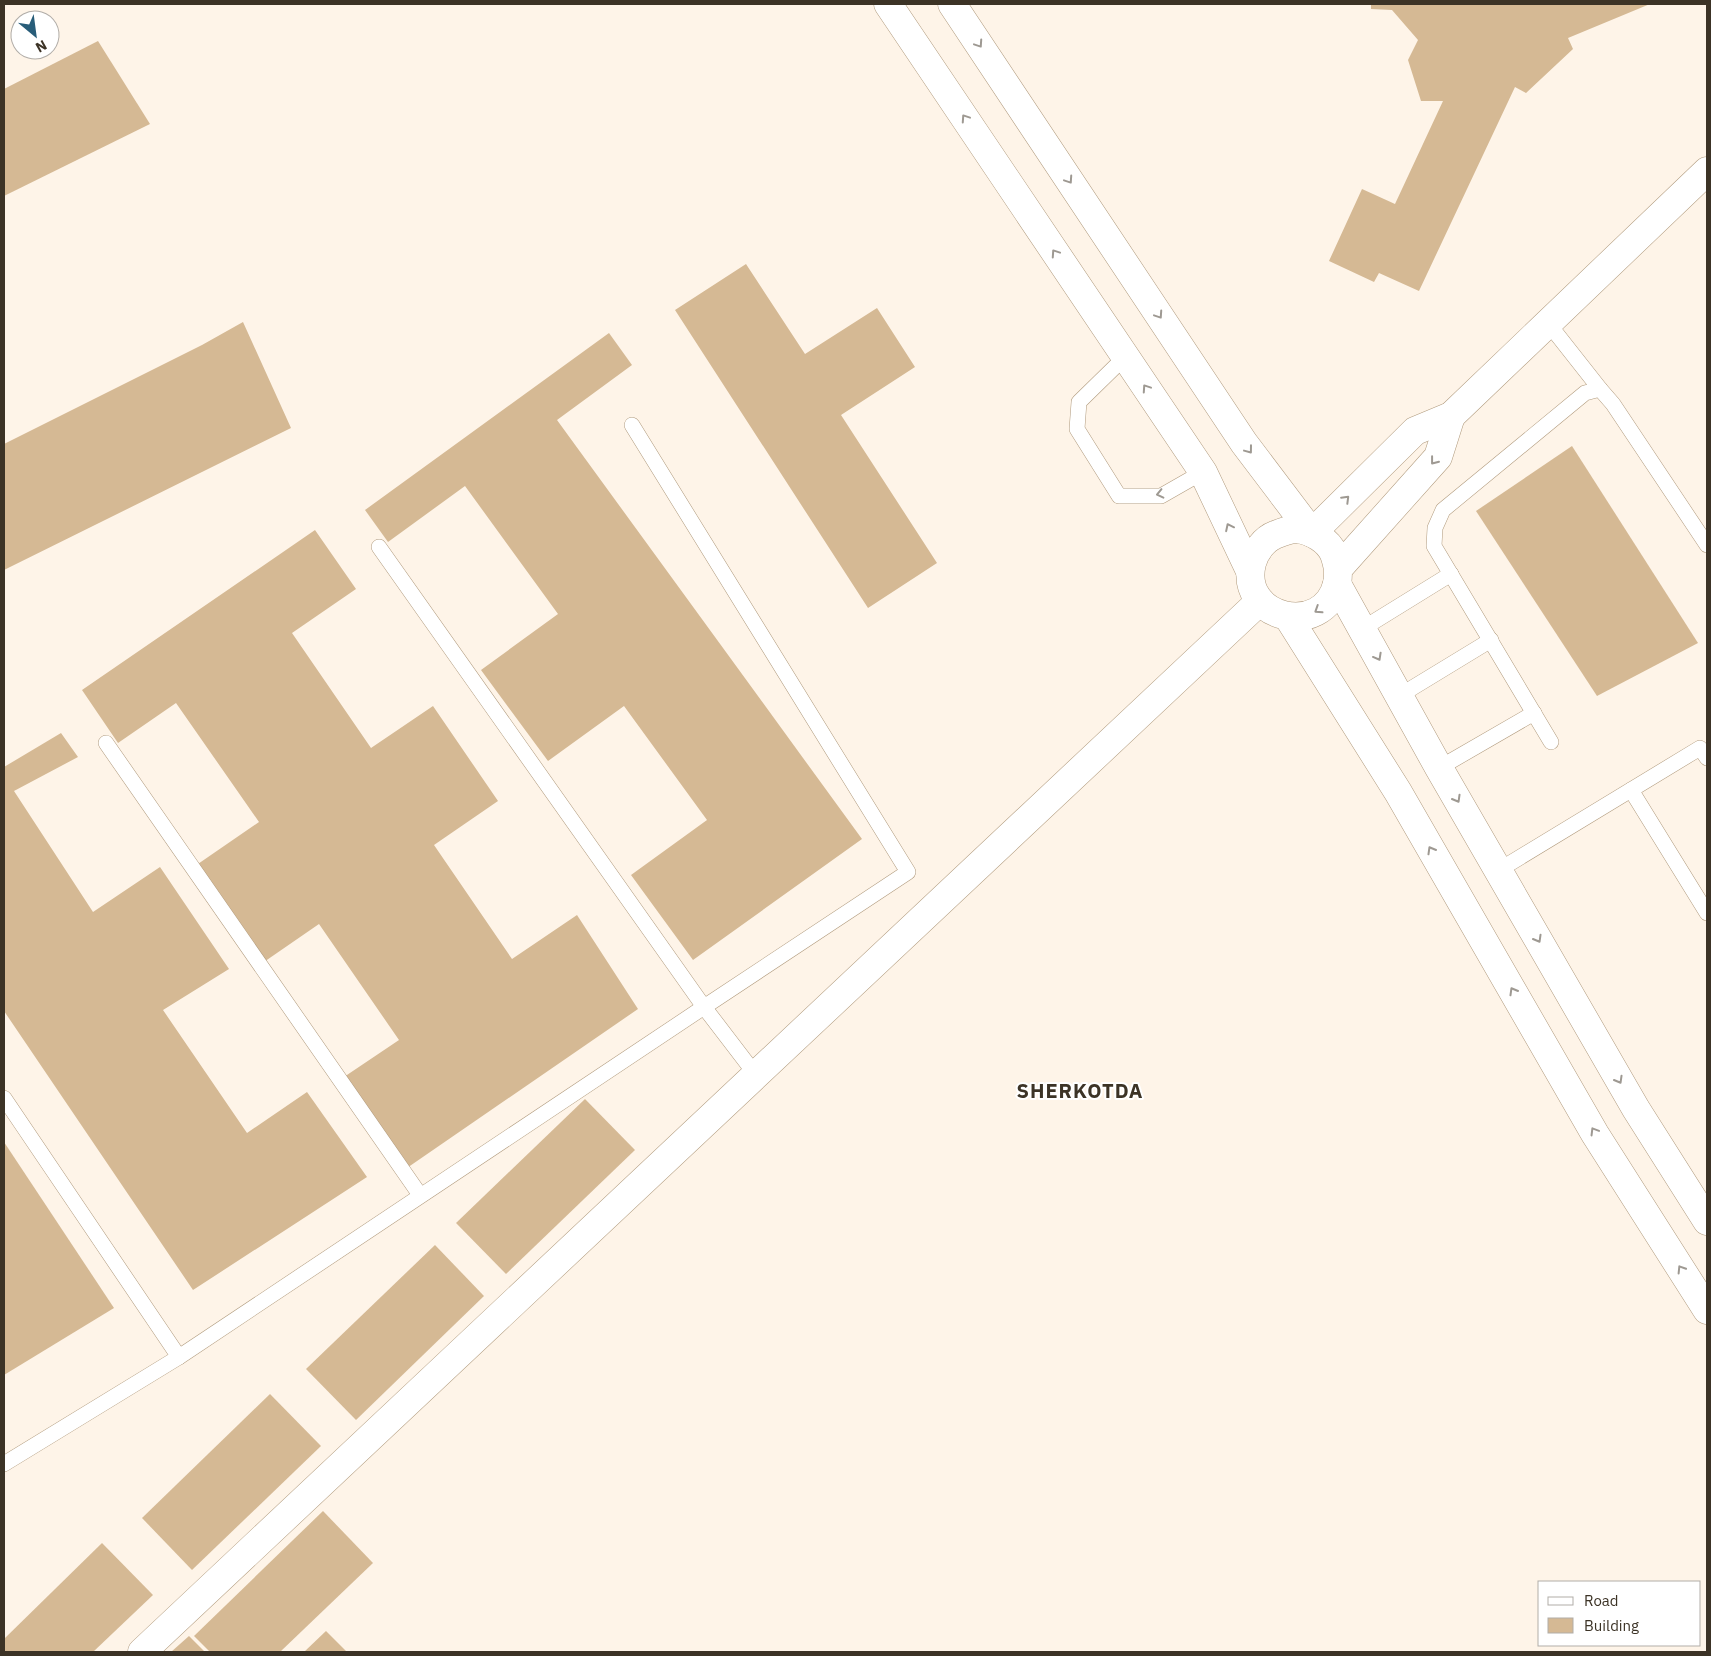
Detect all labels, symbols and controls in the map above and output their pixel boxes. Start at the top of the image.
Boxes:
north arrow [10,10,60,60]
text: N [33,36,50,57]
one-way arrow [973,39,982,48]
one-way arrow [962,114,971,124]
one-way arrow [1063,174,1072,183]
one-way arrow [1052,249,1061,259]
one-way arrow [1153,309,1162,319]
one-way arrow [1143,384,1152,394]
one-way arrow [1243,444,1252,454]
one-way arrow [1431,455,1439,464]
one-way arrow [1155,488,1164,499]
one-way arrow [1341,496,1350,505]
one-way arrow [1225,523,1235,532]
one-way arrow [1314,603,1323,613]
one-way arrow [1372,652,1382,661]
one-way arrow [1450,793,1460,802]
one-way arrow [1428,846,1438,855]
one-way arrow [1532,934,1542,943]
one-way arrow [1509,987,1519,996]
one-way arrow [1613,1075,1623,1084]
district label: SHERKOTDA [1016,1077,1144,1104]
one-way arrow [1590,1128,1600,1137]
one-way arrow [1678,1265,1687,1274]
legend [1538,1581,1701,1646]
text: Road [1584,1591,1619,1610]
text: Building [1584,1616,1639,1635]

